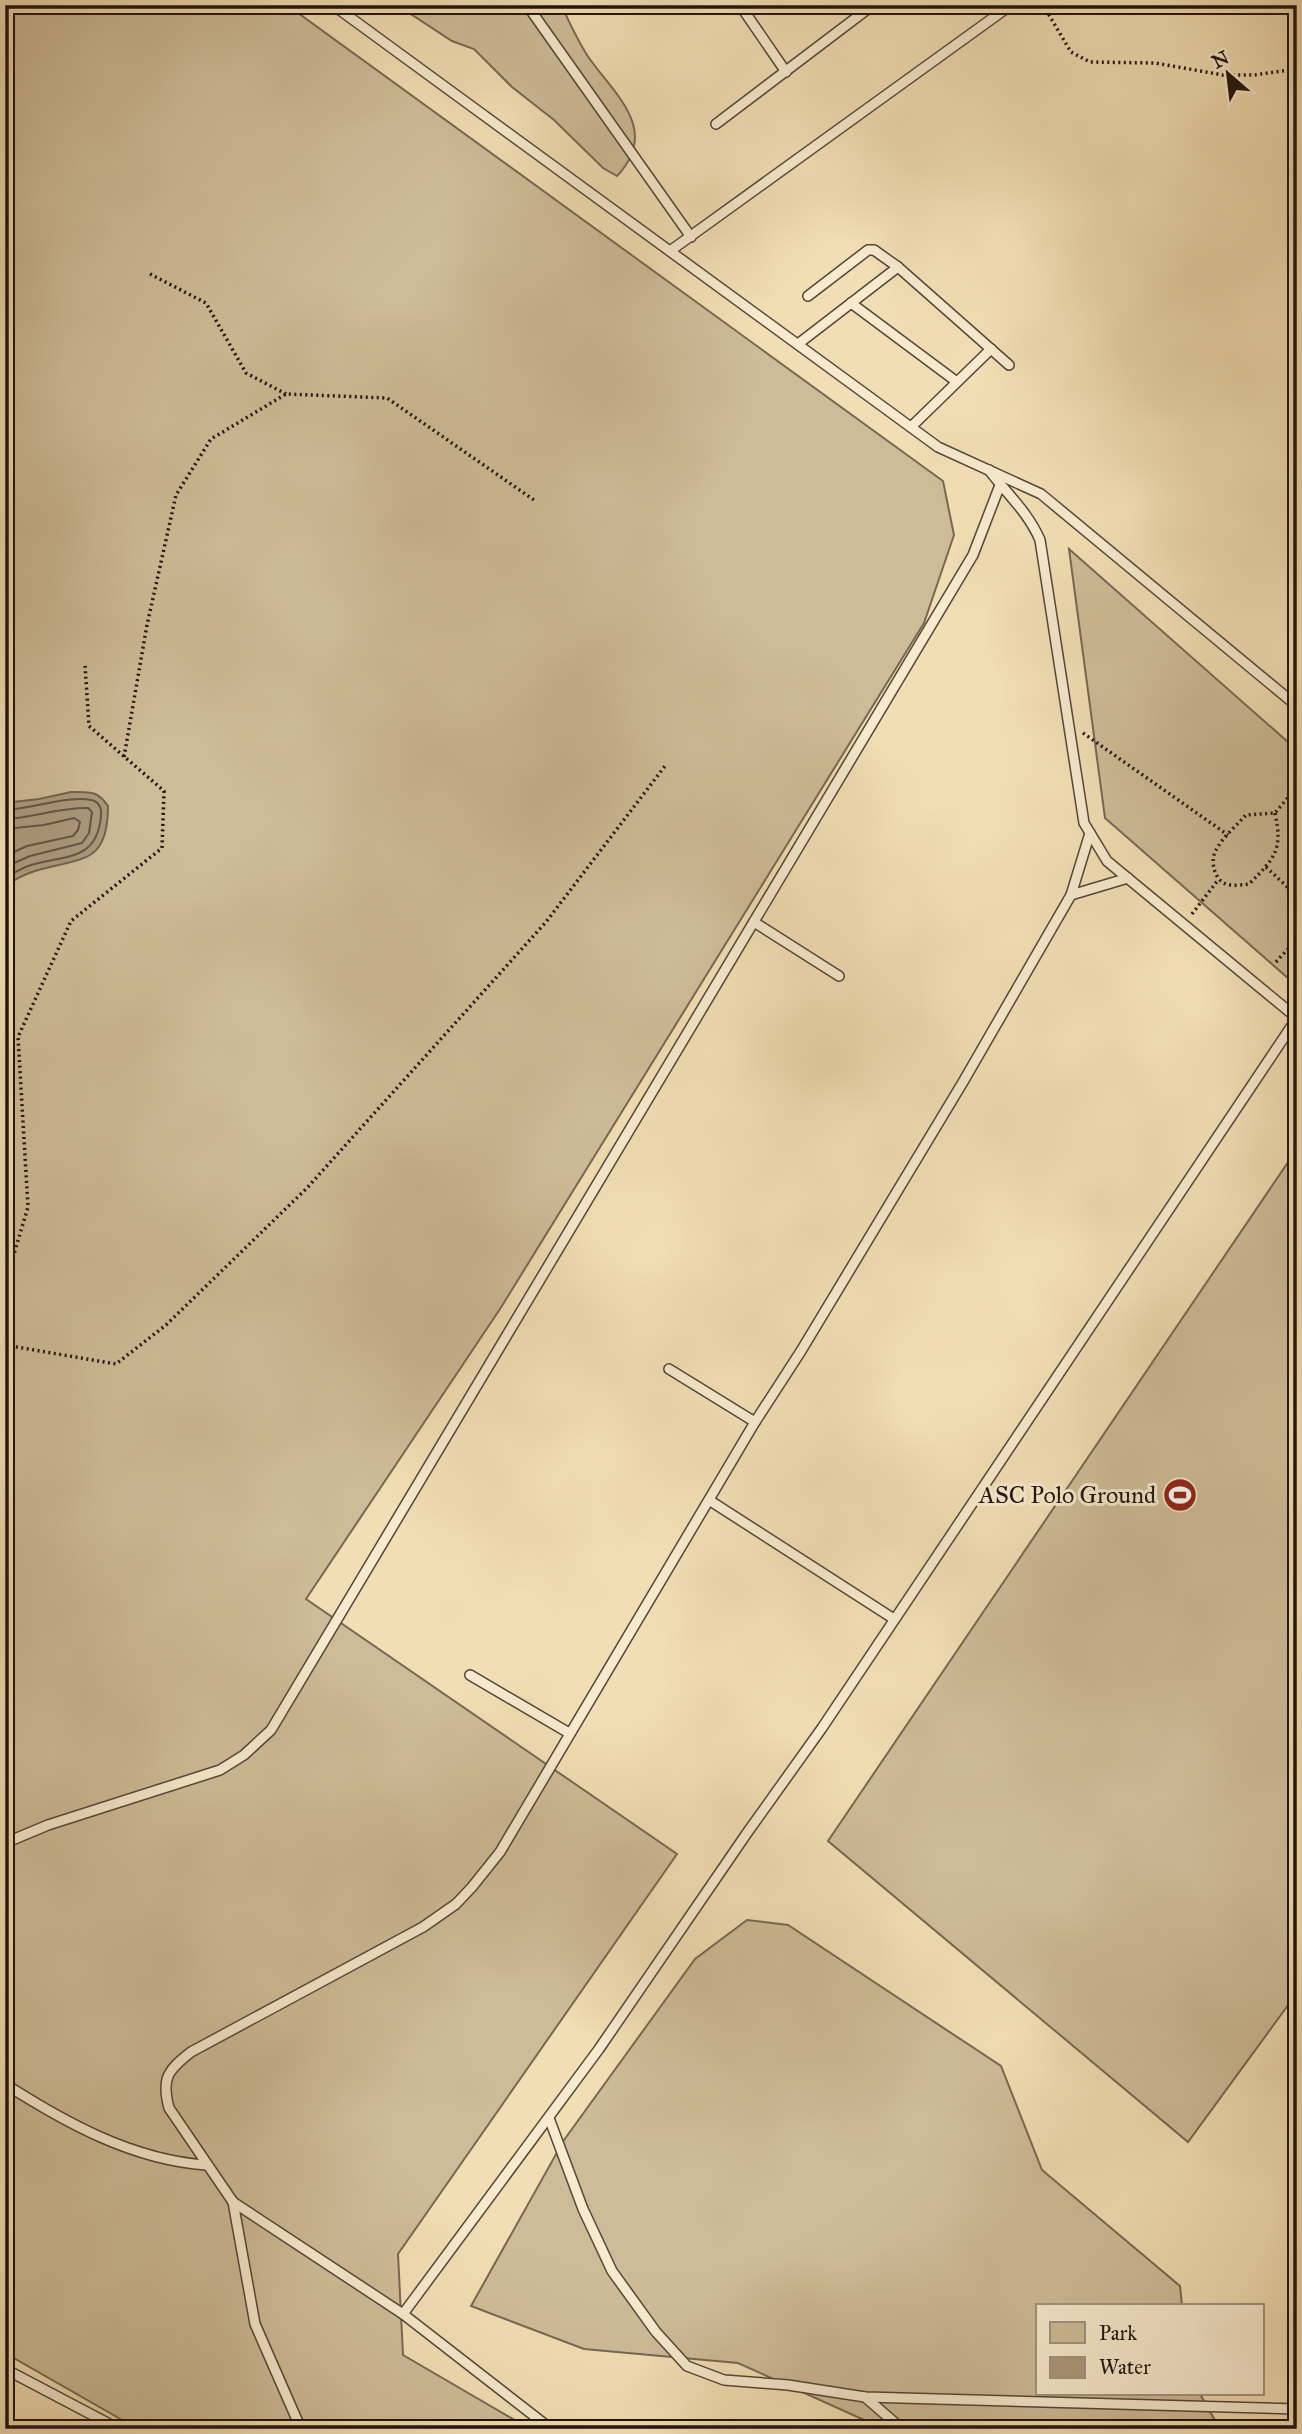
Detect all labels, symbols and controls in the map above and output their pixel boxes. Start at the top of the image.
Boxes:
north arrow [1194,38,1264,108]
text: N [1208,45,1233,73]
sports icon: ASC Polo Ground [1161,1476,1199,1514]
place label: ASC Polo Ground [978,1480,1156,1510]
legend [1036,2304,1264,2396]
text: Park [1099,2320,1137,2346]
text: Water [1099,2354,1151,2380]

